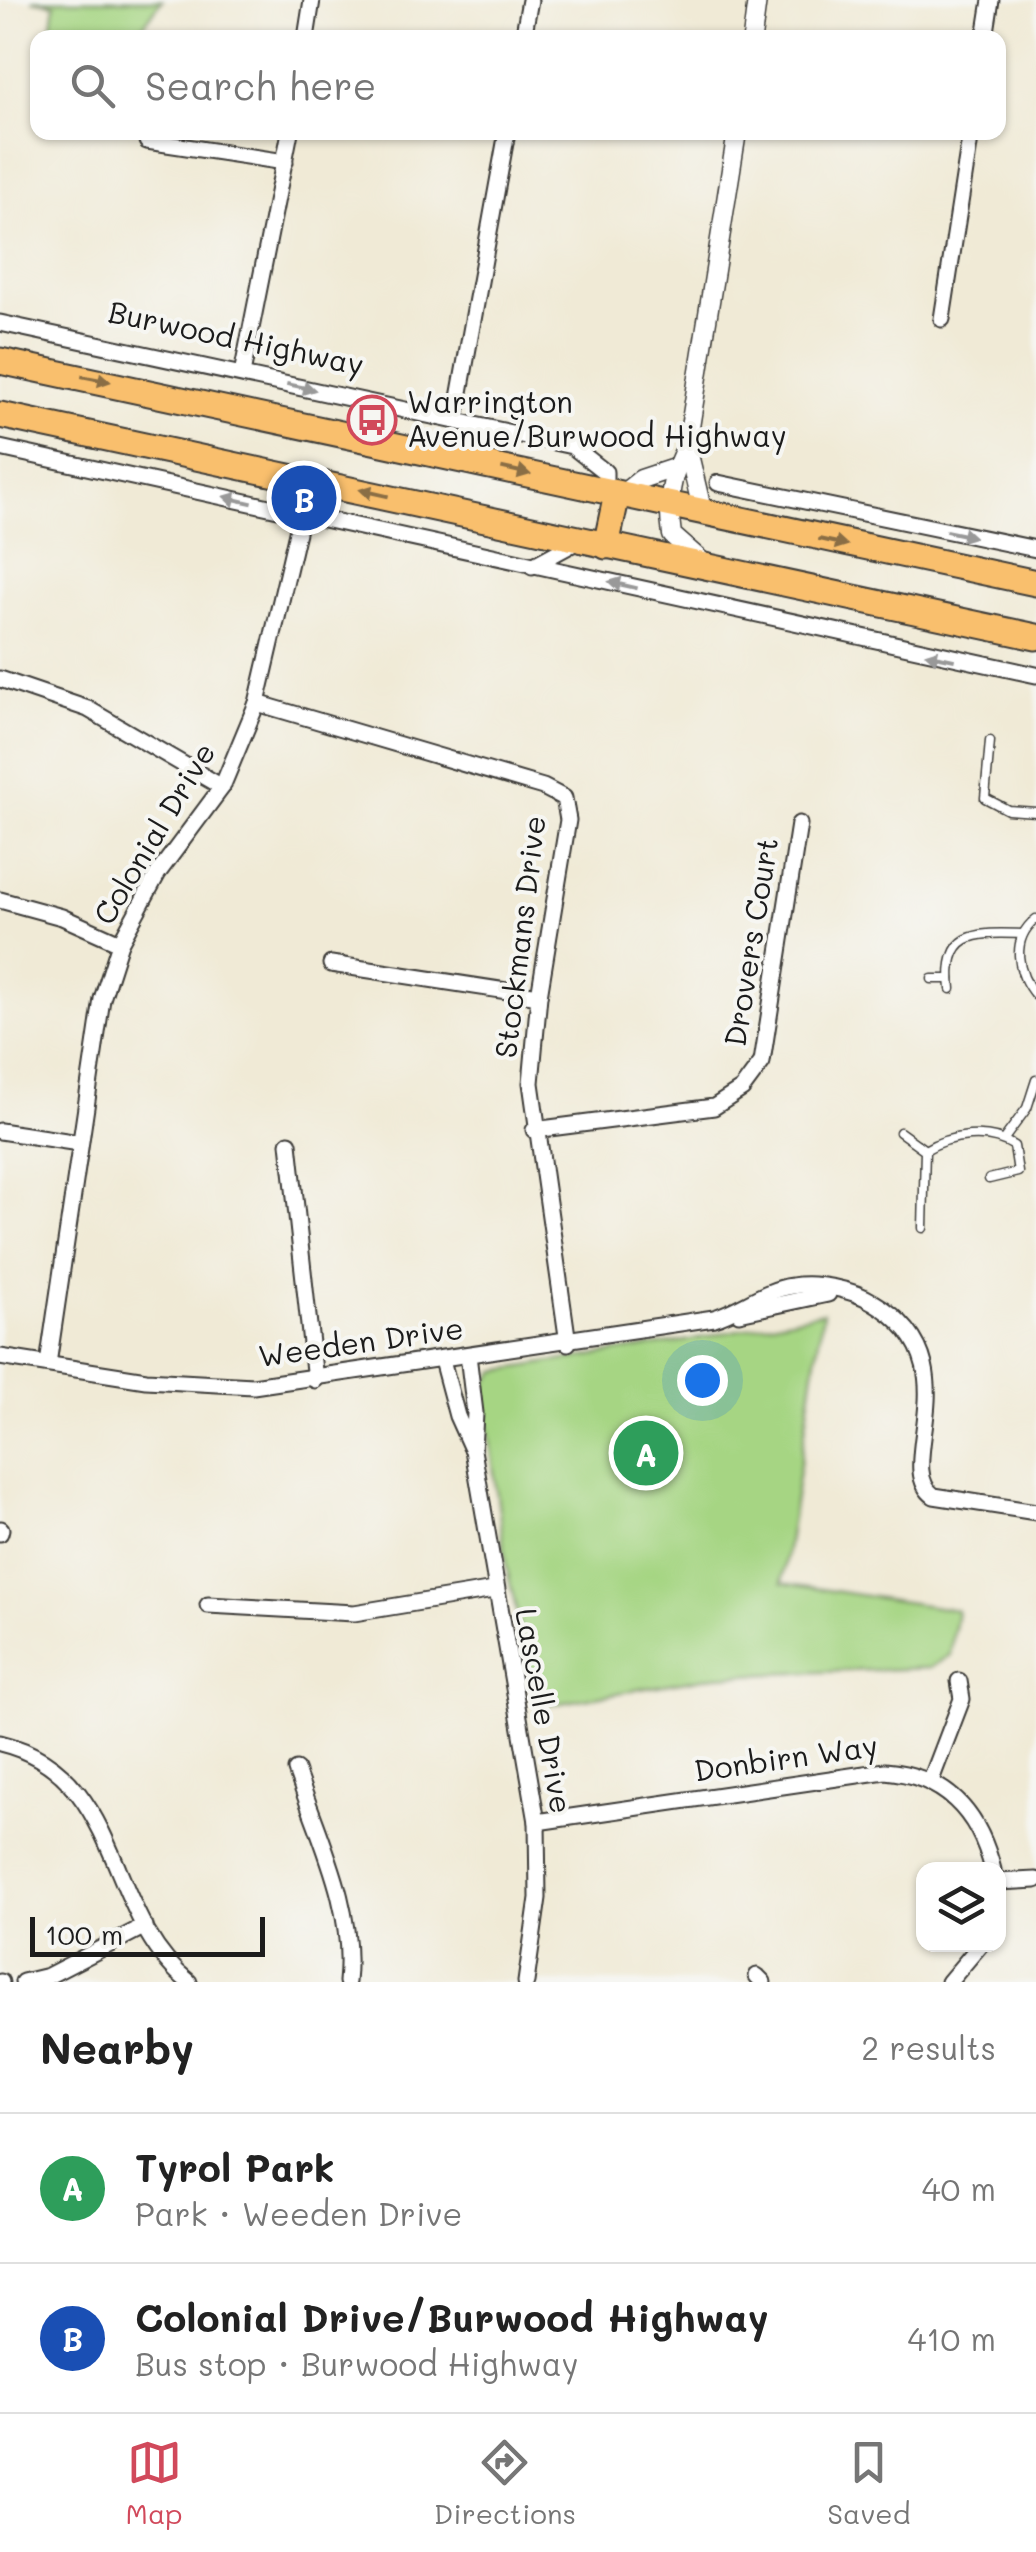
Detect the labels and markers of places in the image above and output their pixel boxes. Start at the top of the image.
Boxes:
place label: Warrington Avenue/Burwood Highway [407,381,787,455]
bus stop icon: Warrington Avenue/Burwood Highway [346,394,398,446]
pin: B [272,460,336,536]
pin: A [614,1416,678,1490]

